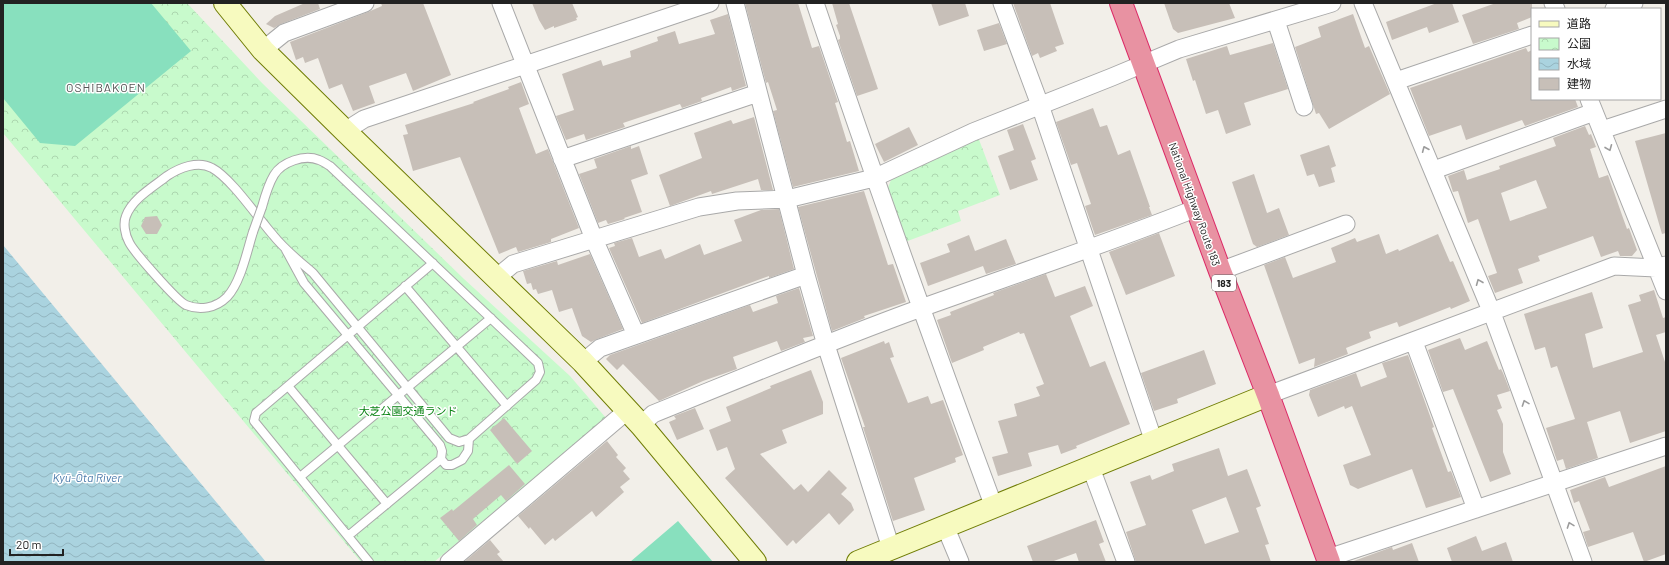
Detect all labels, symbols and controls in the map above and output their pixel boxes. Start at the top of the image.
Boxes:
legend [1531,8,1661,100]
text: 道路 [1567,16,1591,30]
text: 公園 [1567,36,1591,50]
text: 水域 [1567,56,1591,70]
text: 建物 [1567,76,1591,90]
district label: OSHIBAKOEN [66,80,146,94]
street label: National Highway Route 183 [1167,141,1223,267]
one-way arrow [1421,145,1429,152]
one-way arrow [1604,145,1612,152]
road number: 183 [1212,275,1236,291]
one-way arrow [1476,278,1484,286]
one-way arrow [1522,400,1530,407]
park label: 大芝公園交通ランド [359,404,458,417]
water label: Kyū-Ōta River [52,470,122,484]
one-way arrow [1566,522,1575,529]
scale bar [10,531,63,557]
text: 20 m [16,537,42,551]

